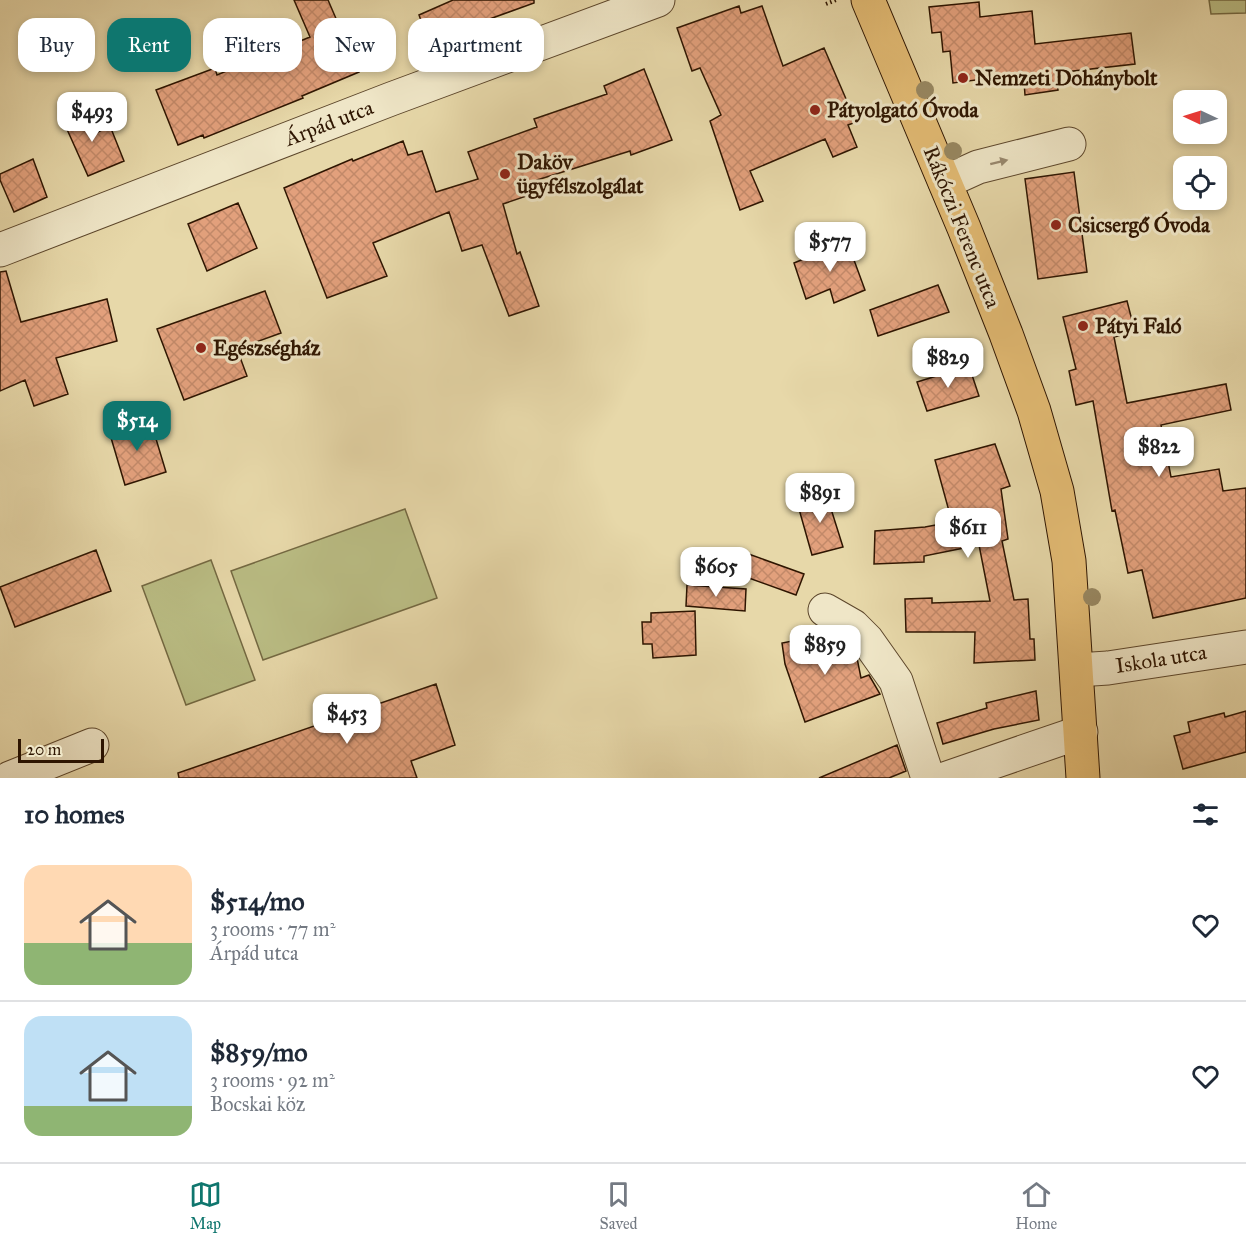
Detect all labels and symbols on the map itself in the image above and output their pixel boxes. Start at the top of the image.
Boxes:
place label: Nemzeti Dohánybolt [975,65,1158,91]
marker: Nemzeti Dohánybolt [956,71,970,85]
north arrow [1173,90,1227,144]
pin: $493 [56,92,128,143]
street label: Árpád utca [280,94,377,152]
place label: Pátyolgató Óvoda [827,96,980,123]
marker: Pátyolgató Óvoda [808,103,822,117]
street label: Rákóczi Ferenc utca [918,142,1006,312]
place label: Daköv ügyfélszolgálat [516,149,644,199]
one-way arrow [990,156,1009,166]
marker: Daköv ügyfélszolgálat [498,167,512,181]
place label: Csicsergő Óvoda [1068,211,1211,238]
marker: Csicsergő Óvoda [1049,218,1063,232]
pin: $577 [794,222,866,273]
place label: Pátyi Faló [1095,313,1182,339]
marker: Pátyi Faló [1076,319,1090,333]
place label: Egészségház [213,335,321,361]
pin: $829 [912,338,984,389]
marker: Egészségház [194,341,208,355]
pin: $514 [101,401,173,452]
pin: $822 [1123,427,1195,478]
pin: $891 [784,473,856,524]
pin: $611 [932,508,1004,559]
pin: $605 [680,547,752,598]
pin: $859 [789,625,861,676]
street label: Iskola utca [1114,639,1209,679]
pin: $453 [311,694,383,745]
scale bar [18,736,104,764]

